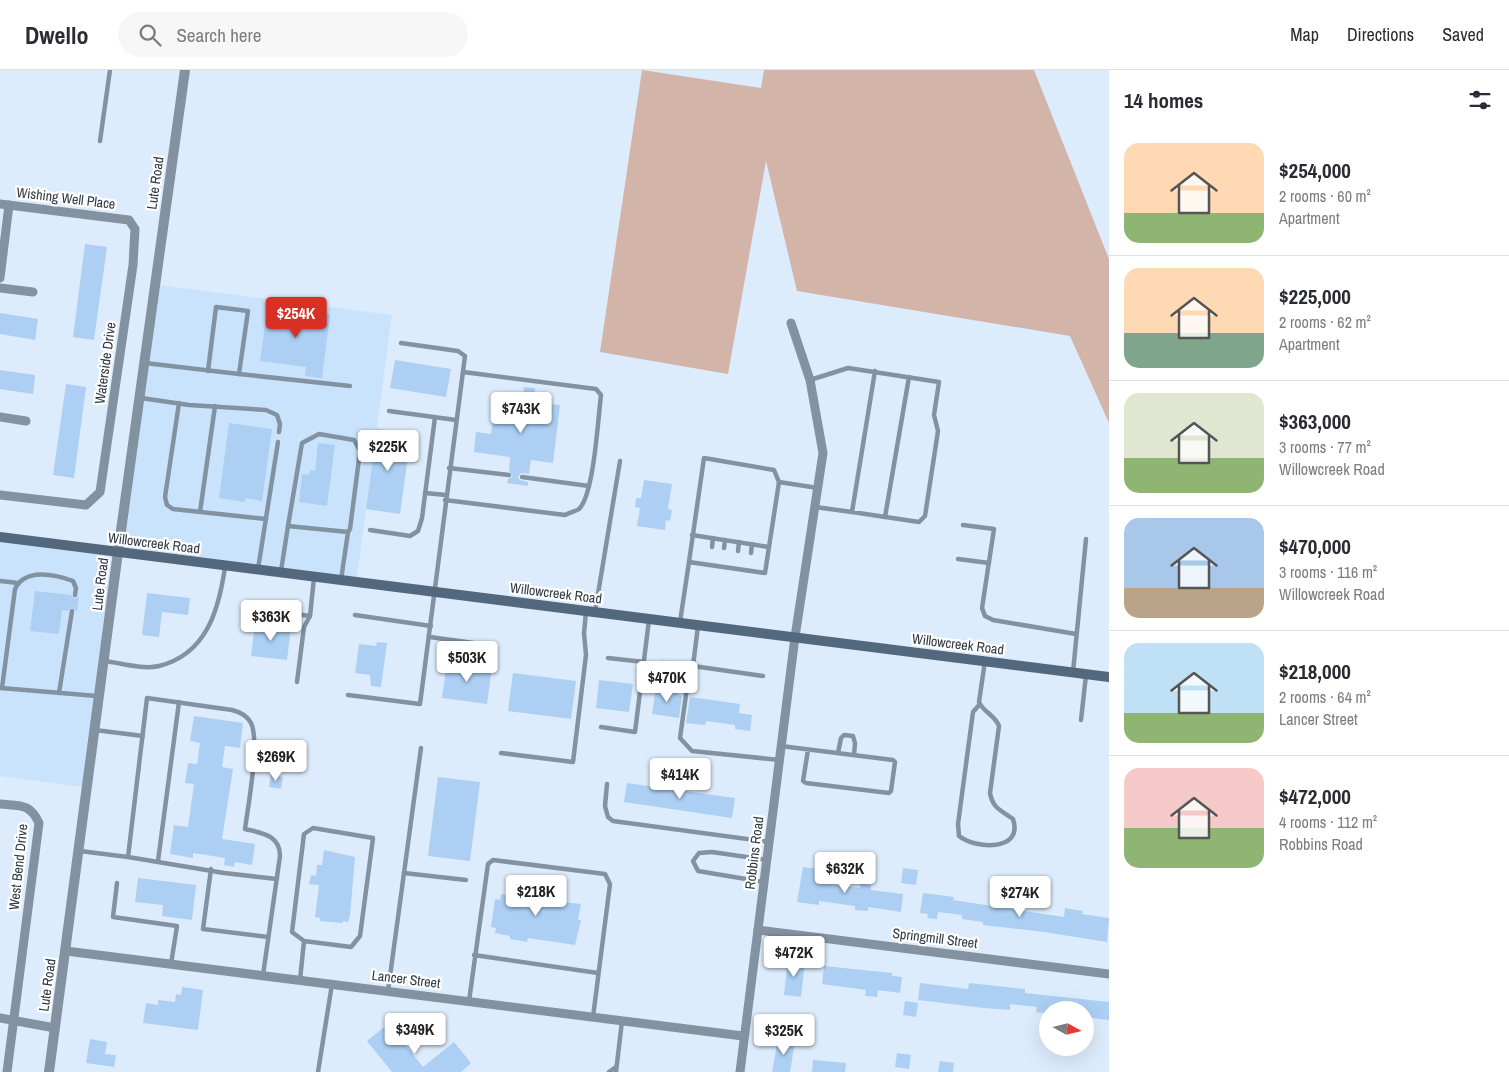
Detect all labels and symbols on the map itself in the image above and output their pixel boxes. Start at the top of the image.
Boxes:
street label: Lute Road [142,156,168,210]
street label: Wishing Well Place [16,183,116,213]
pin: $254K [261,296,331,339]
street label: Waterside Drive [90,321,120,405]
pin: $743K [486,392,556,434]
pin: $225K [353,430,423,472]
street label: Willowcreek Road [107,528,201,558]
street label: Lute Road [88,557,112,611]
street label: Willowcreek Road [509,578,603,608]
pin: $363K [236,600,306,642]
street label: Willowcreek Road [911,629,1005,659]
pin: $503K [432,640,502,683]
pin: $470K [632,660,702,703]
pin: $269K [241,740,311,782]
pin: $414K [645,758,715,800]
street label: Robbins Road [741,815,767,891]
street label: West Bend Drive [5,823,31,911]
pin: $632K [810,852,880,894]
pin: $218K [501,874,571,917]
pin: $274K [985,876,1055,918]
street label: Springmill Street [891,924,979,952]
pin: $472K [759,936,829,978]
street label: Lute Road [34,958,60,1012]
street label: Lancer Street [371,966,441,992]
north arrow [1039,1001,1094,1056]
pin: $349K [380,1012,450,1055]
pin: $325K [749,1014,819,1056]

